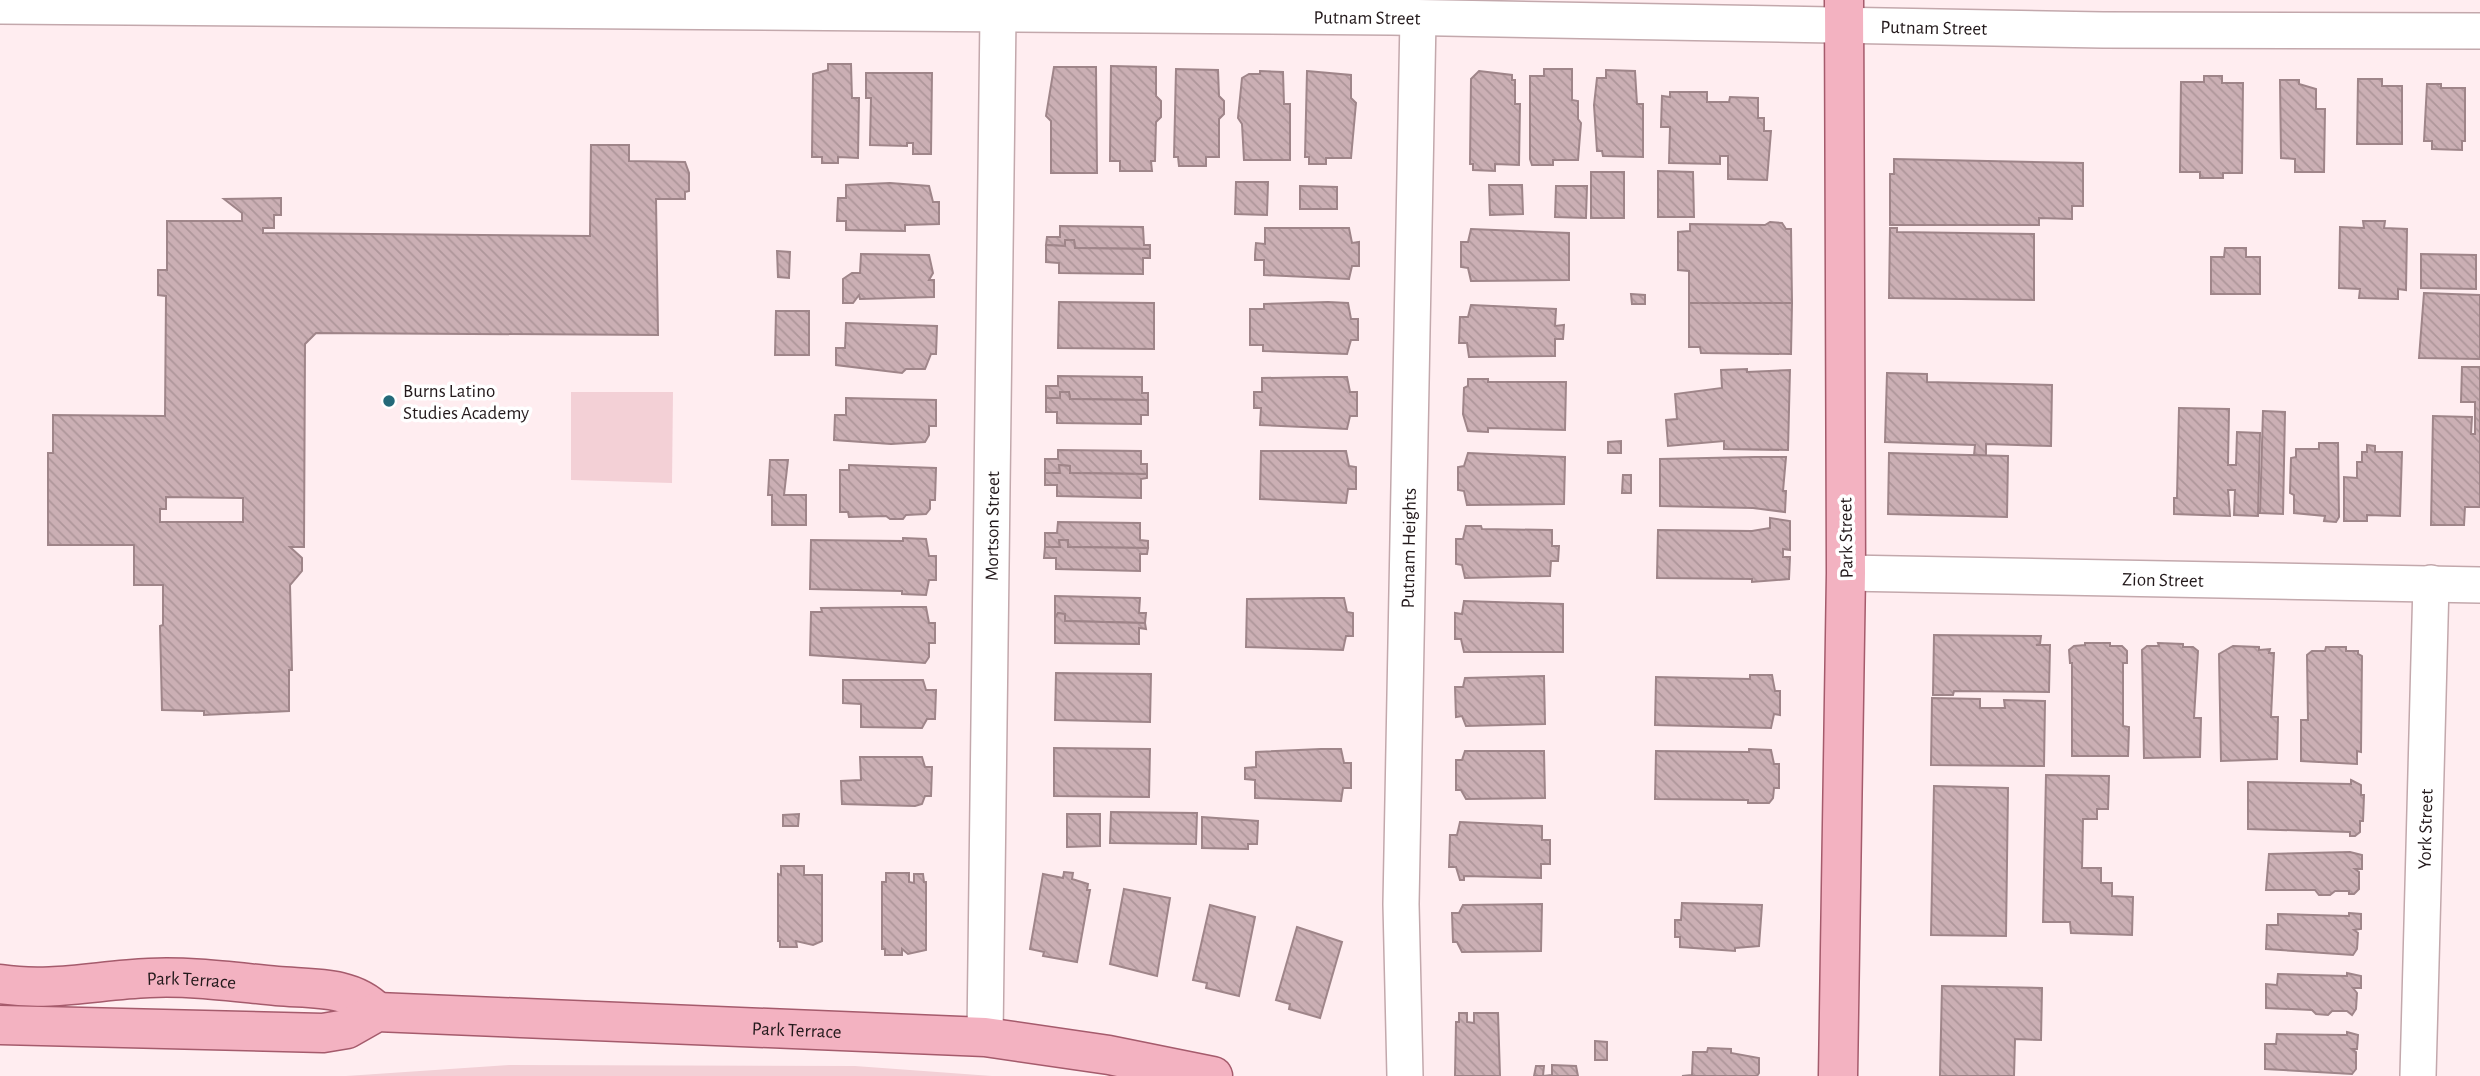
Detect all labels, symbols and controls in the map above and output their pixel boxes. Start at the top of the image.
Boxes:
street label: Putnam Street [1313,8,1421,29]
street label: Putnam Street [1880,18,1987,39]
place label: Burns Latino Studies Academy [403,382,529,423]
marker: Burns Latino Studies Academy [381,393,397,409]
street label: Mortson Street [983,471,1003,581]
street label: Putnam Heights [1399,488,1420,609]
street label: Park Street [1836,497,1857,578]
street label: Zion Street [2122,570,2204,591]
street label: York Street [2415,789,2437,870]
street label: Park Terrace [146,970,237,993]
street label: Park Terrace [751,1019,842,1042]

